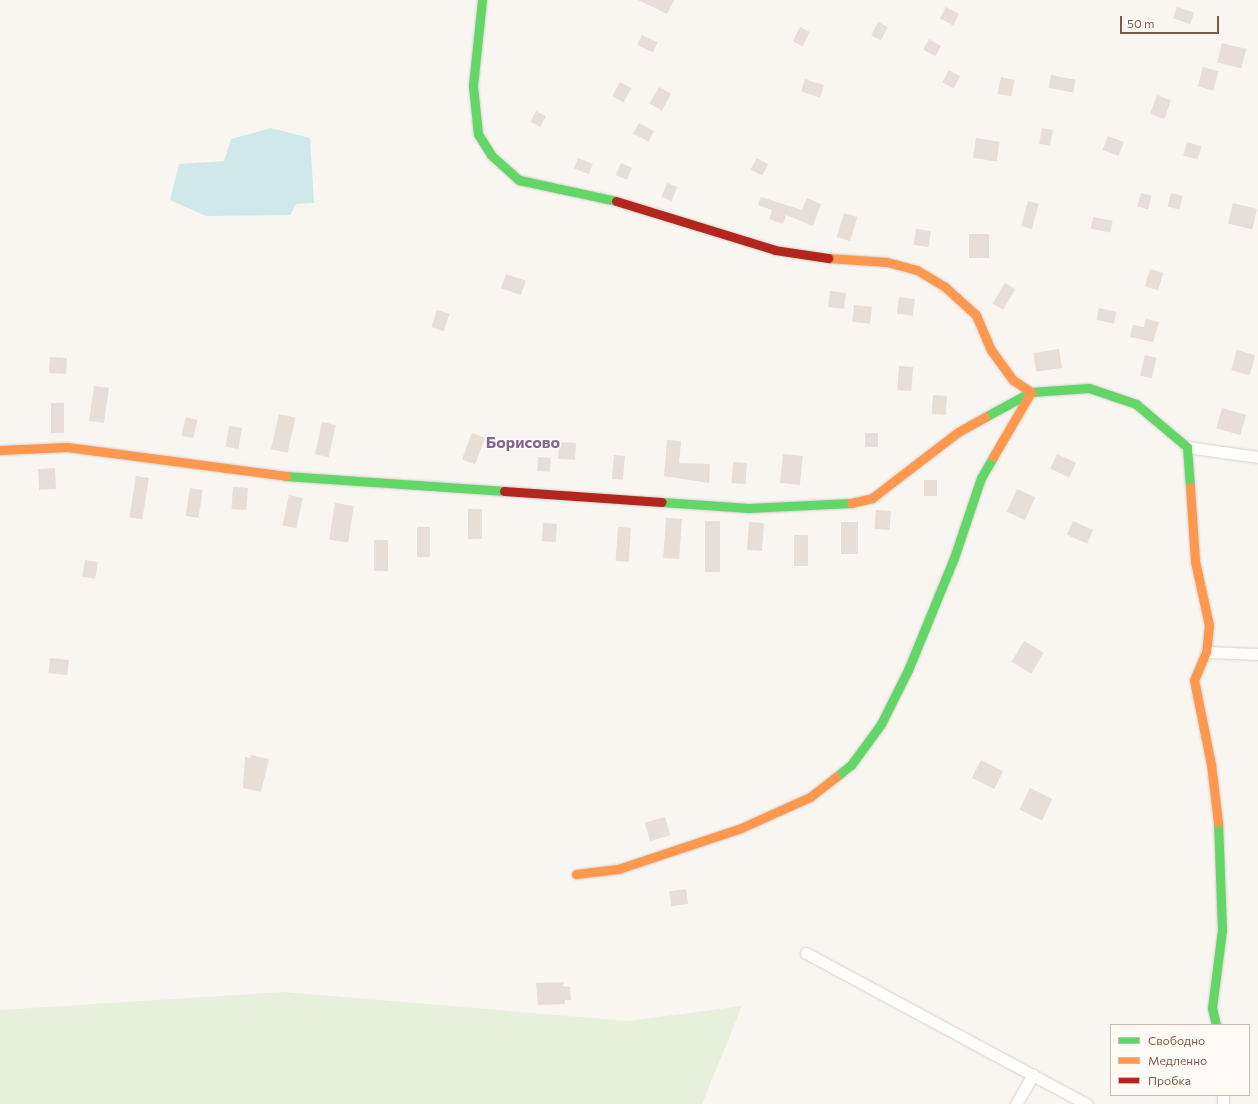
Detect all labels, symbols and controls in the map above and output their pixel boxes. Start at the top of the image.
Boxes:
scale bar [1122,8,1221,34]
text: 50 m [1127,16,1155,30]
district label: Борисово [486,432,560,452]
legend [1110,1024,1250,1096]
text: Свободно [1148,1033,1205,1047]
text: Медленно [1148,1053,1207,1067]
text: Пробка [1148,1073,1191,1087]

